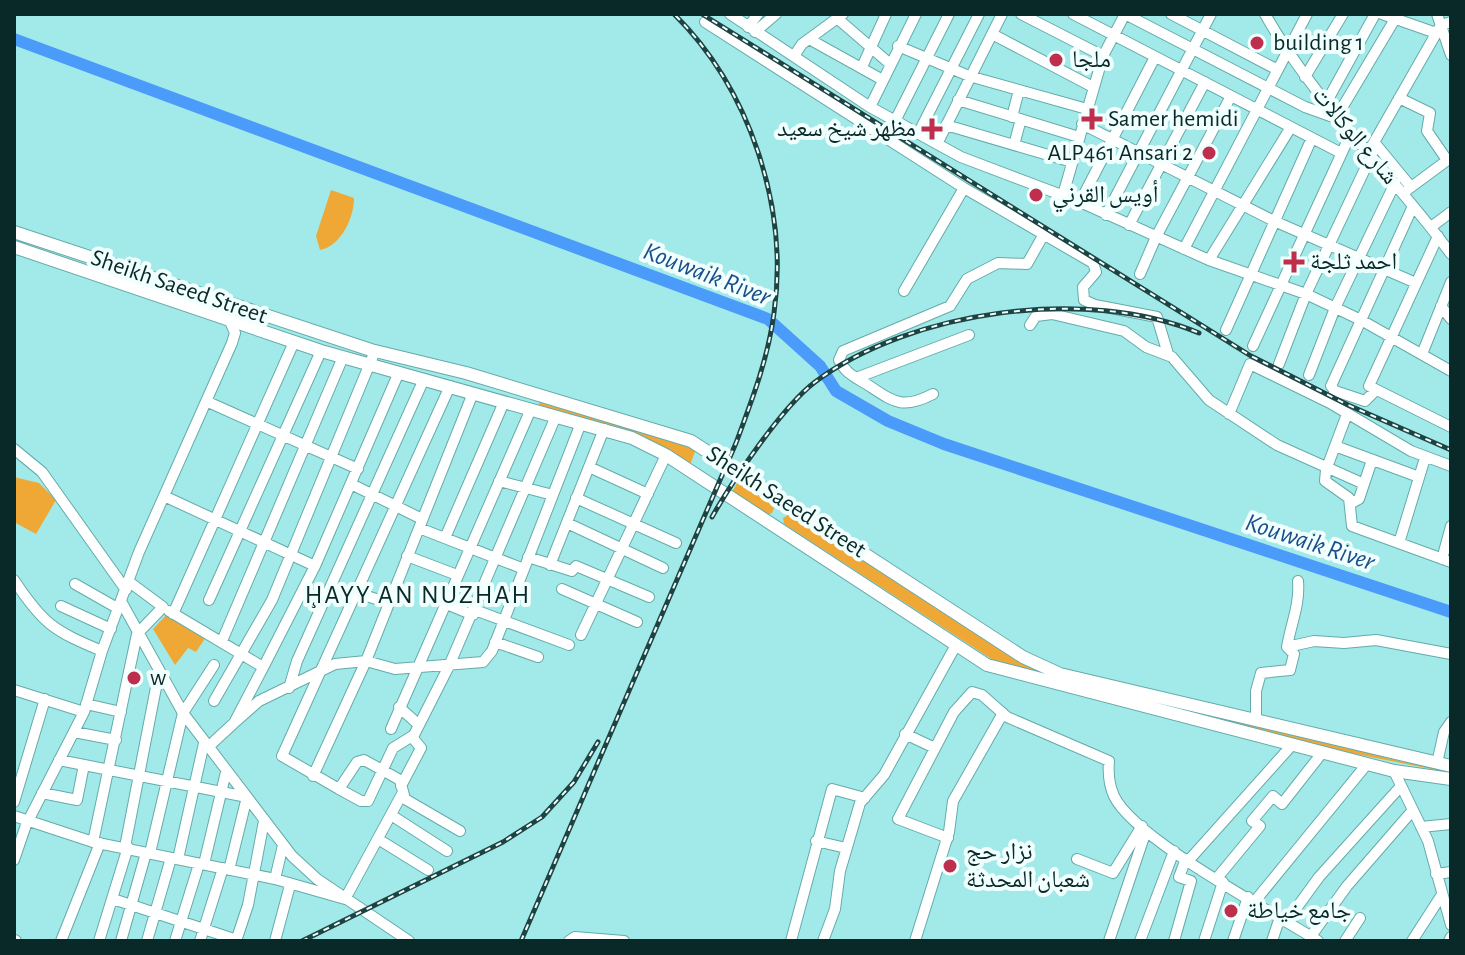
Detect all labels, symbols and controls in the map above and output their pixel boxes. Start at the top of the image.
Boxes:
place label: building 1 [1273,31,1364,55]
marker: building 1 [1248,34,1266,52]
place label: ملجا [1072,48,1111,72]
marker: ملجا [1047,51,1065,69]
street label: شارع الوكالات [1306,83,1402,190]
place label: Samer hemidi [1108,107,1238,131]
marker: Samer hemidi [1083,110,1101,128]
place label: مظهر شيخ سعيد [777,117,916,143]
marker: مظهر شيخ سعيد [923,120,941,138]
place label: ALP461 Ansari 2 [1047,141,1193,165]
marker: ALP461 Ansari 2 [1200,144,1218,162]
place label: أويس القرني [1052,180,1158,213]
marker: أويس القرني [1027,186,1045,204]
water label: Kouwaik River [640,238,776,311]
street label: Sheikh Saeed Street [88,246,271,329]
place label: احمد ثلجة [1310,250,1397,274]
marker: احمد ثلجة [1285,253,1303,271]
street label: Sheikh Saeed Street [702,442,870,563]
water label: Kouwaik River [1242,509,1379,576]
district label: ḨAYY AN NUZHAH [305,582,531,609]
place label: w [150,666,166,690]
marker: w [125,669,143,687]
place label: نزار حج شعبان المحدثة [966,840,1090,893]
marker: نزار حج شعبان المحدثة [941,857,959,875]
place label: جامع خياطة [1247,899,1351,925]
marker: جامع خياطة [1222,902,1240,920]

